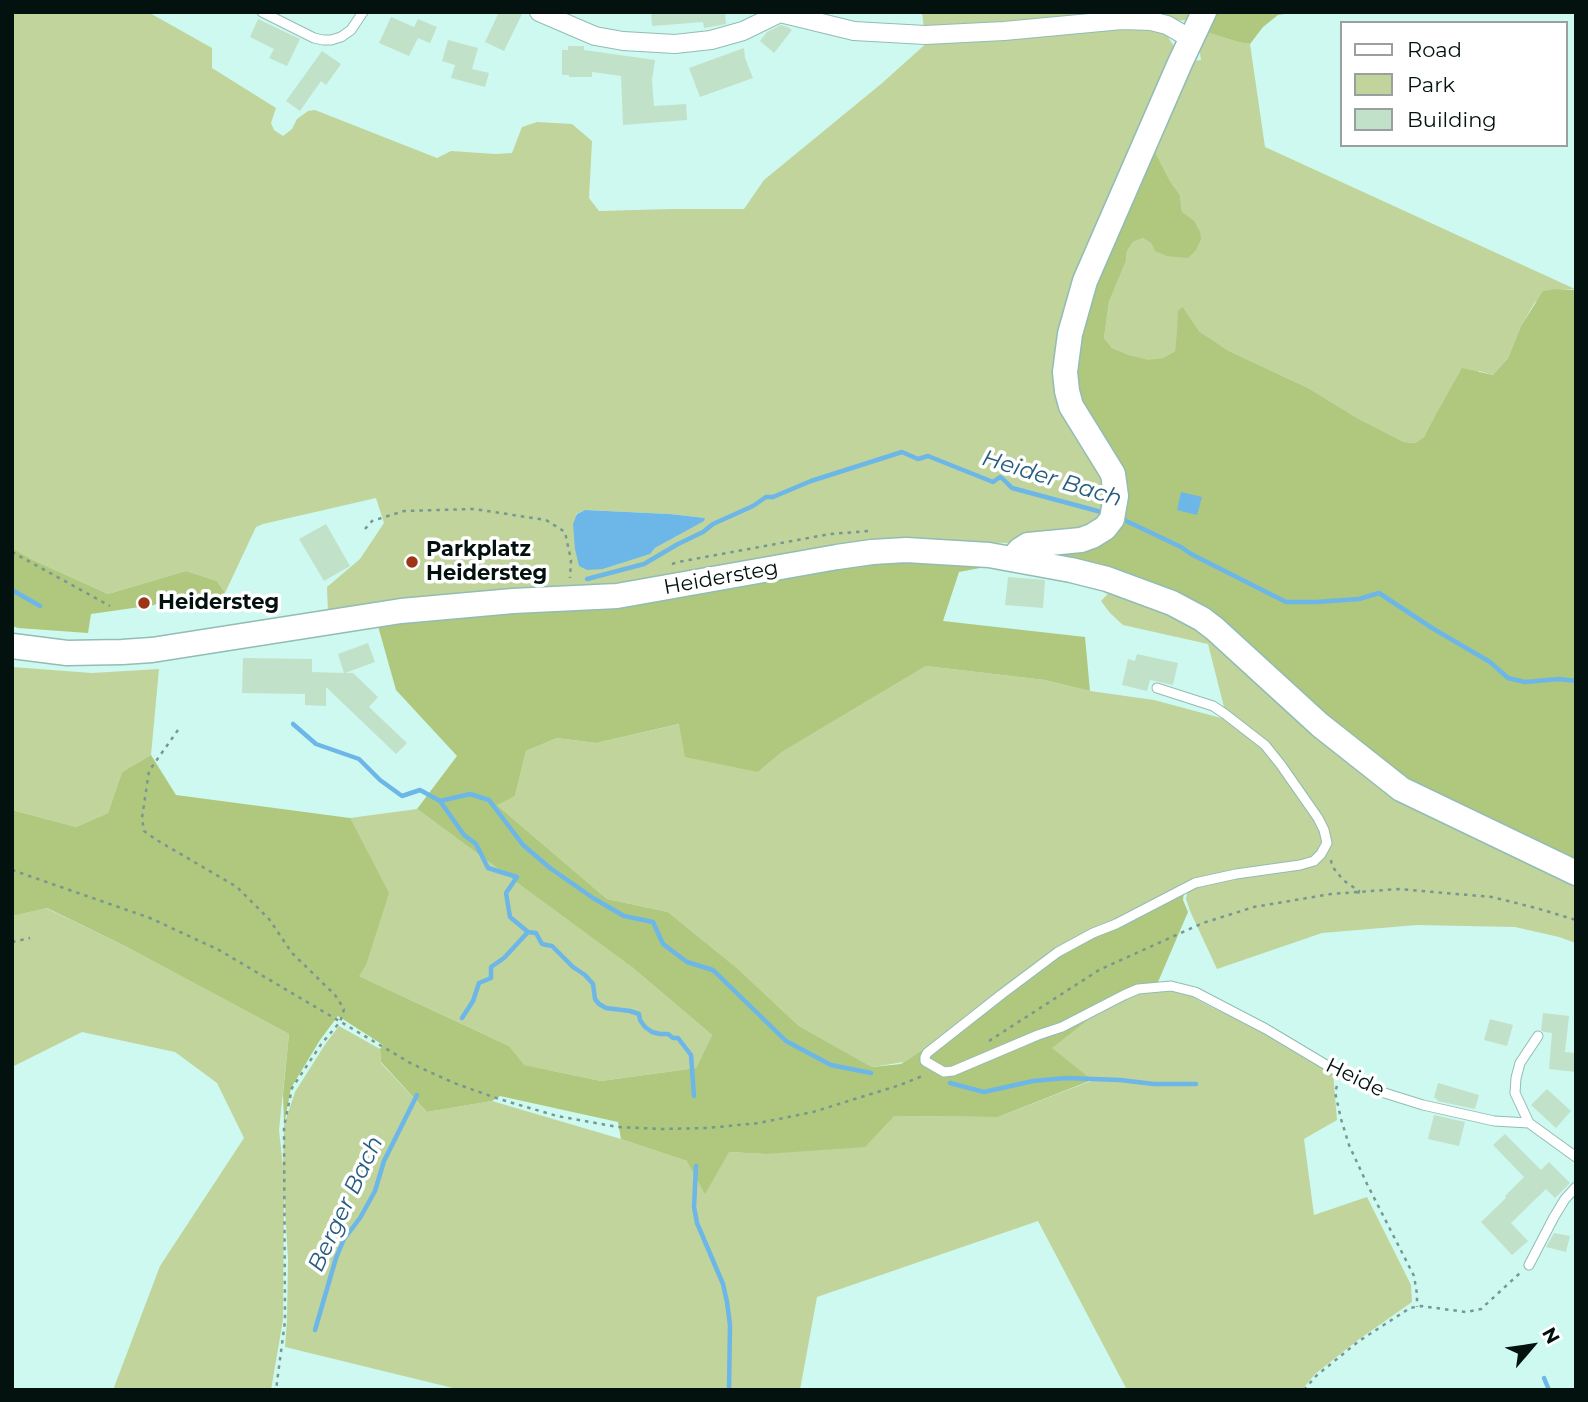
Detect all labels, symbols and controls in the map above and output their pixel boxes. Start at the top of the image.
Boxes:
legend [1340,21,1567,147]
text: Road [1407,37,1462,62]
text: Park [1407,72,1455,97]
text: Building [1407,107,1497,132]
water label: Heider Bach [979,445,1125,513]
place label: Parkplatz Heidersteg [426,537,547,587]
marker: Parkplatz Heidersteg [404,554,420,570]
street label: Heidersteg [662,556,780,600]
place label: Heidersteg [158,590,279,616]
marker: Heidersteg [136,595,152,611]
street label: Heide [1321,1053,1389,1103]
water label: Berger Bach [303,1132,389,1276]
north arrow [1497,1311,1567,1381]
text: N [1537,1323,1565,1348]

